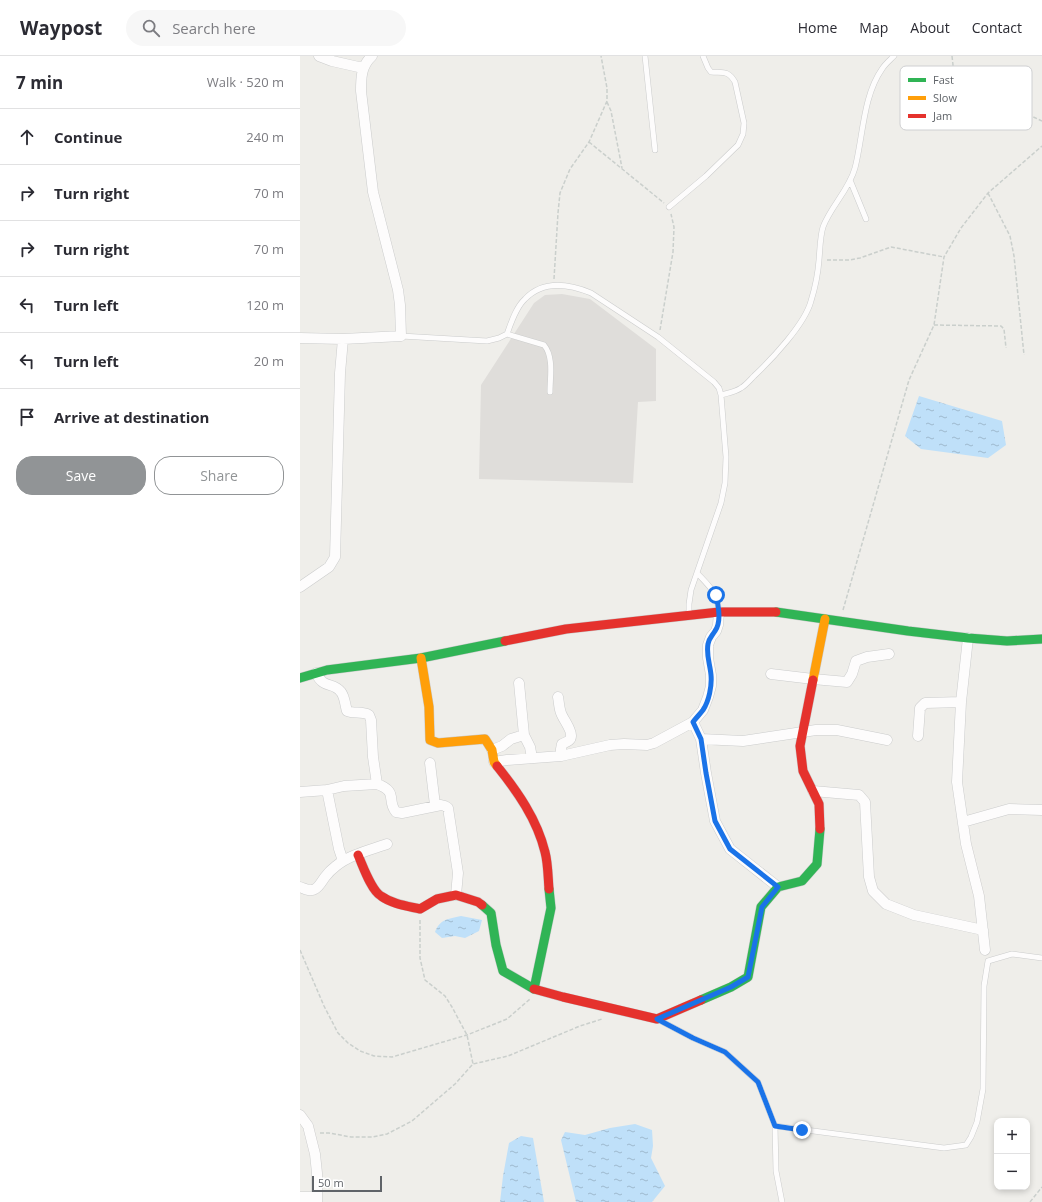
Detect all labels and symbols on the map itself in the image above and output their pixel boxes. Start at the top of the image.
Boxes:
legend [900,66,1032,130]
text: Fast [933,72,954,87]
text: Slow [933,90,957,105]
text: Jam [932,108,952,123]
route start [707,586,725,604]
route end [793,1121,811,1139]
scale bar [312,1174,382,1193]

